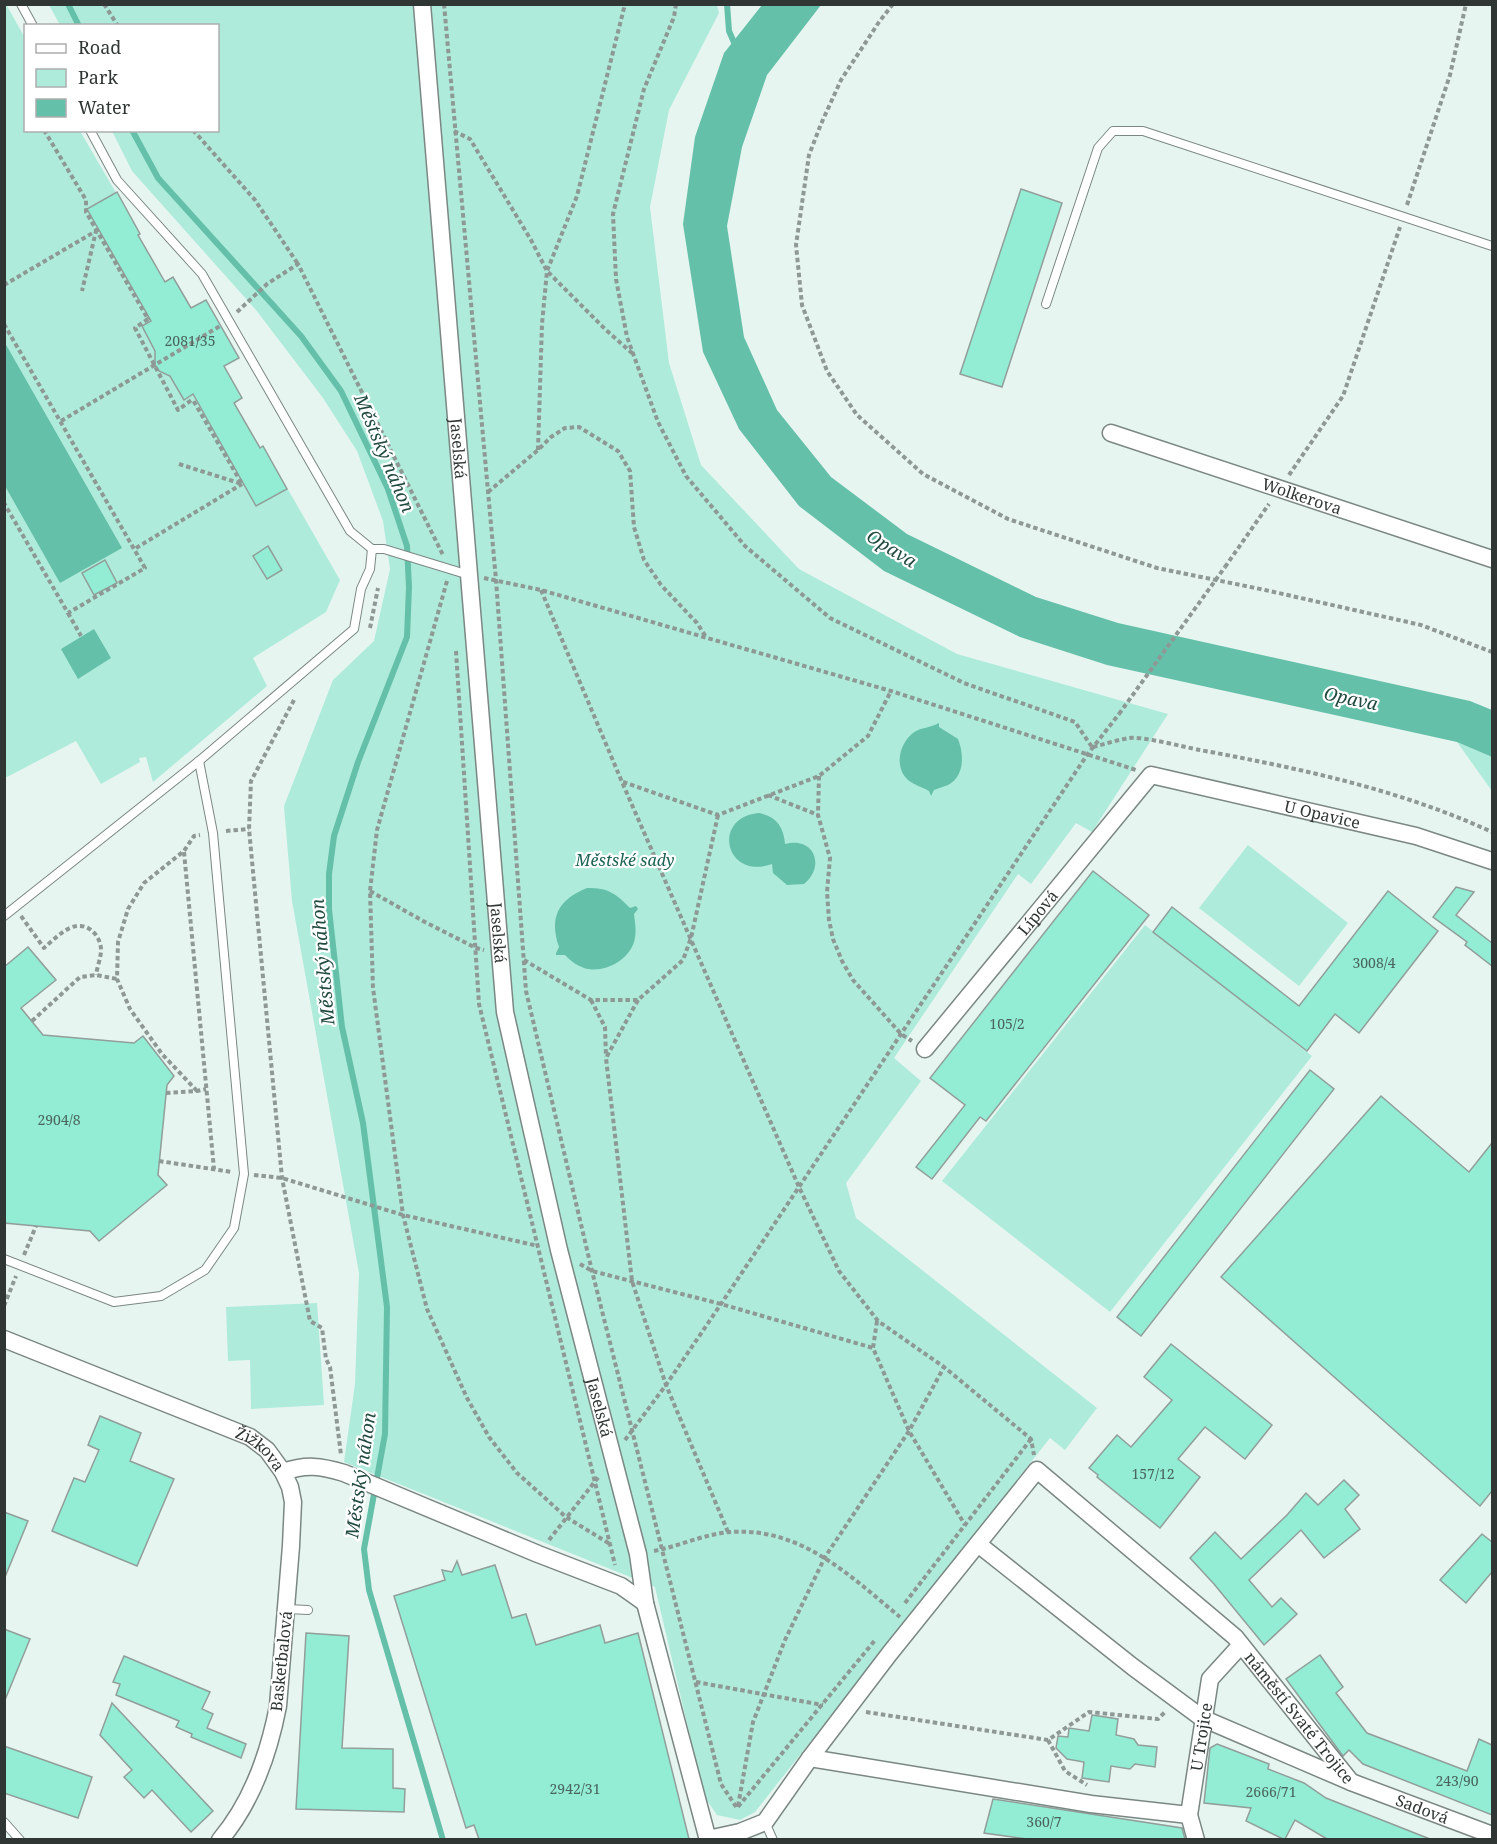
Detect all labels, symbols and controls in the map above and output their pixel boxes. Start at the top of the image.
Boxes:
legend [24,24,219,132]
text: Road [78,35,121,59]
text: Park [78,65,118,89]
text: Water [78,95,131,119]
house number: 2081/35 [165,331,216,350]
water label: Městský náhon [349,389,421,516]
street label: Jaselská [445,416,472,480]
street label: Wolkerova [1259,473,1345,520]
water label: Opava [863,523,922,573]
water label: Opava [1322,681,1381,715]
street label: U Opavice [1282,795,1362,834]
park label: Městské sady [575,849,674,871]
street label: Lípová [1012,885,1063,940]
water label: Městský náhon [305,898,340,1027]
street label: Jaselská [485,901,512,964]
house number: 3008/4 [1352,953,1396,972]
house number: 105/2 [989,1014,1025,1033]
house number: 2904/8 [37,1110,81,1129]
street label: Jaselská [581,1374,618,1440]
water label: Městský náhon [339,1410,381,1540]
street label: Žižkova [232,1421,290,1475]
house number: 157/12 [1131,1464,1175,1483]
street label: Basketbalová [265,1610,297,1712]
street label: náměstí Svaté Trojice [1240,1647,1359,1788]
street label: U Trojice [1185,1701,1217,1772]
house number: 243/90 [1435,1771,1479,1790]
house number: 2942/31 [550,1779,601,1798]
house number: 2666/71 [1246,1782,1297,1801]
street label: Sadová [1393,1789,1452,1829]
house number: 360/7 [1026,1812,1062,1831]

